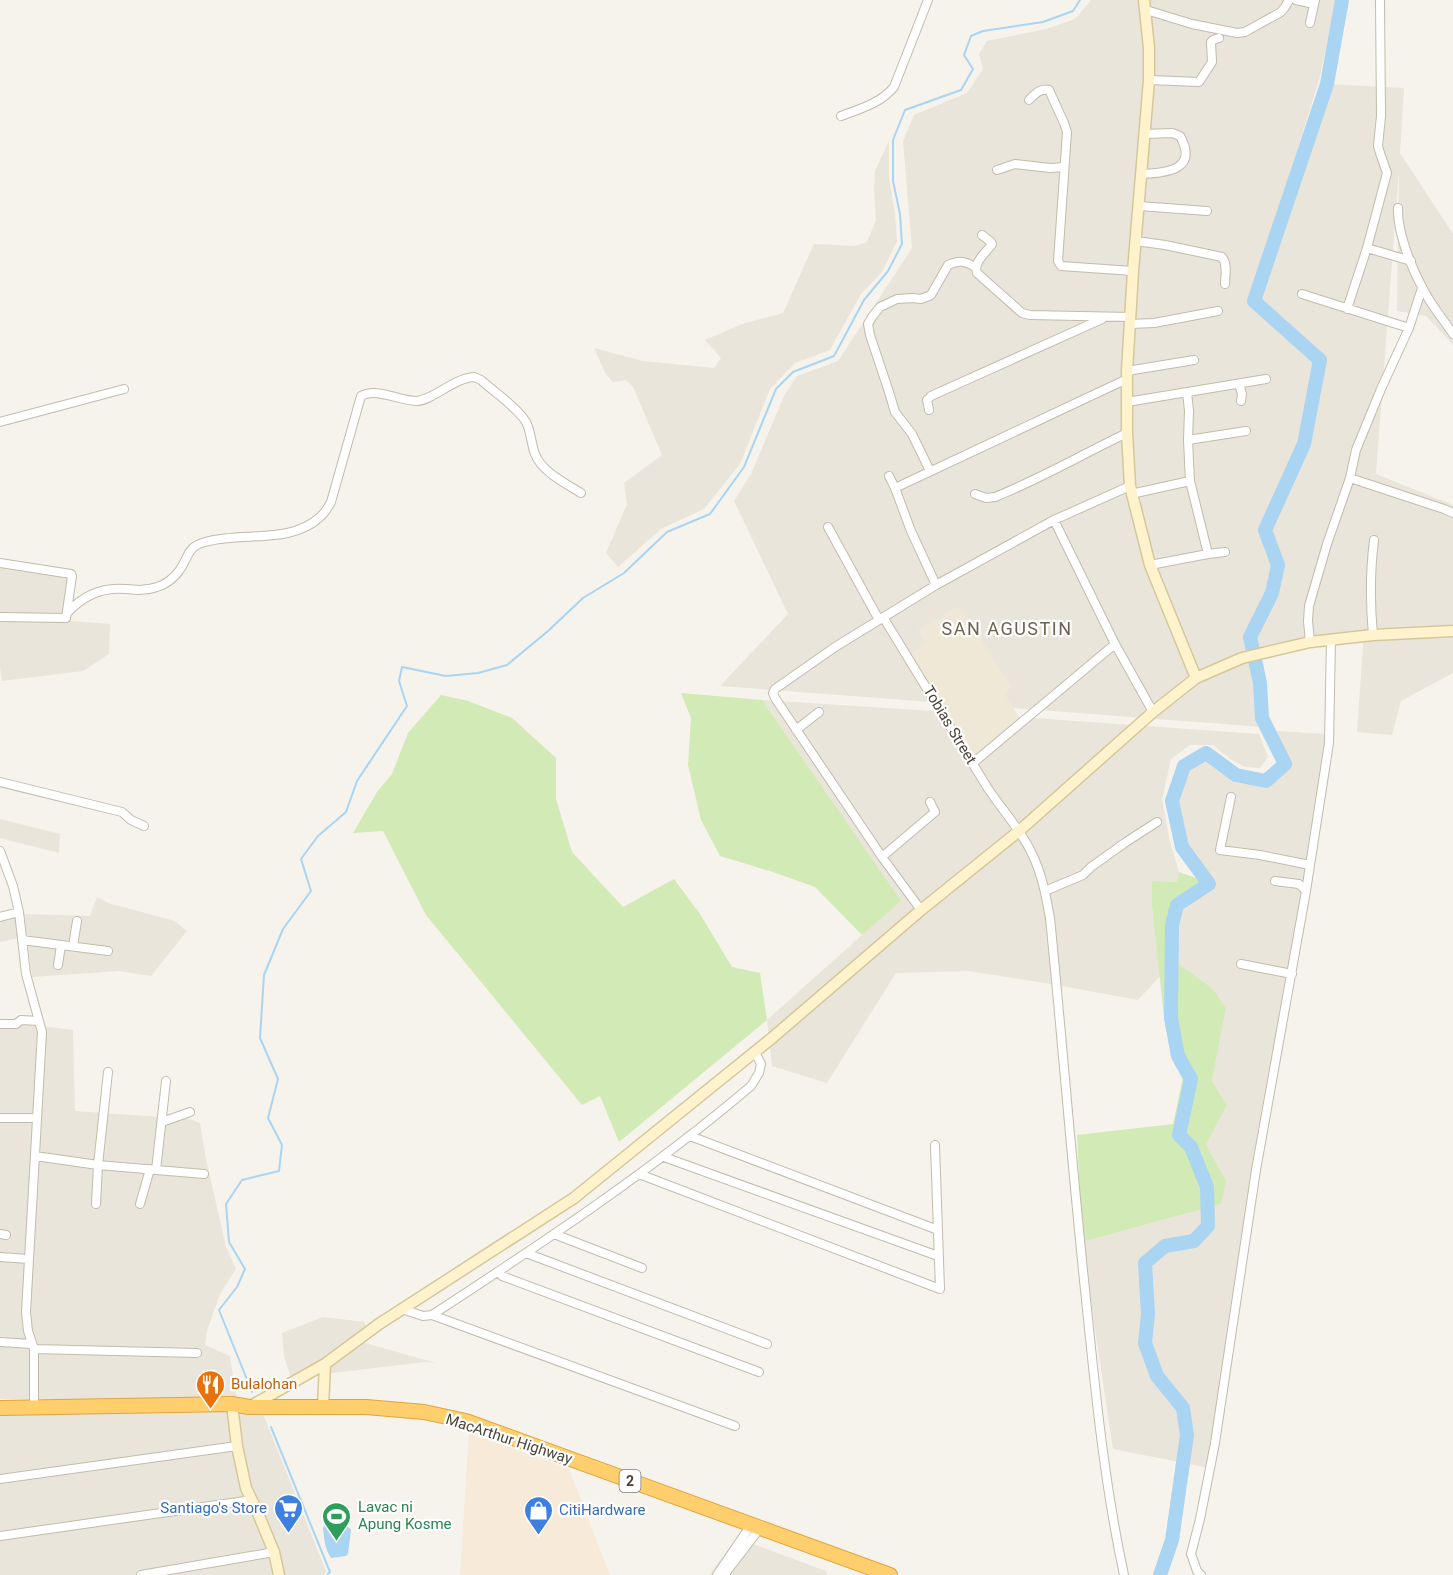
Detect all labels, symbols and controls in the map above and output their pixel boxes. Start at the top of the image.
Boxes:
district label: SAN AGUSTIN [942,618,1072,639]
street label: Tobias Street [920,683,980,767]
restaurant icon: Bulalohan [194,1368,226,1410]
place label: Bulalohan [231,1375,297,1393]
street label: MacArthur Highway [443,1410,575,1468]
road number: 2 [620,1470,640,1492]
supermarket icon: Santiago's Store [272,1492,304,1534]
shop icon: CitiHardware [522,1494,554,1536]
place label: Lavac ni Apung Kosme [358,1498,452,1533]
place label: Santiago's Store [160,1499,267,1517]
sports icon: Lavac ni Apung Kosme [321,1500,353,1542]
place label: CitiHardware [559,1501,646,1519]

